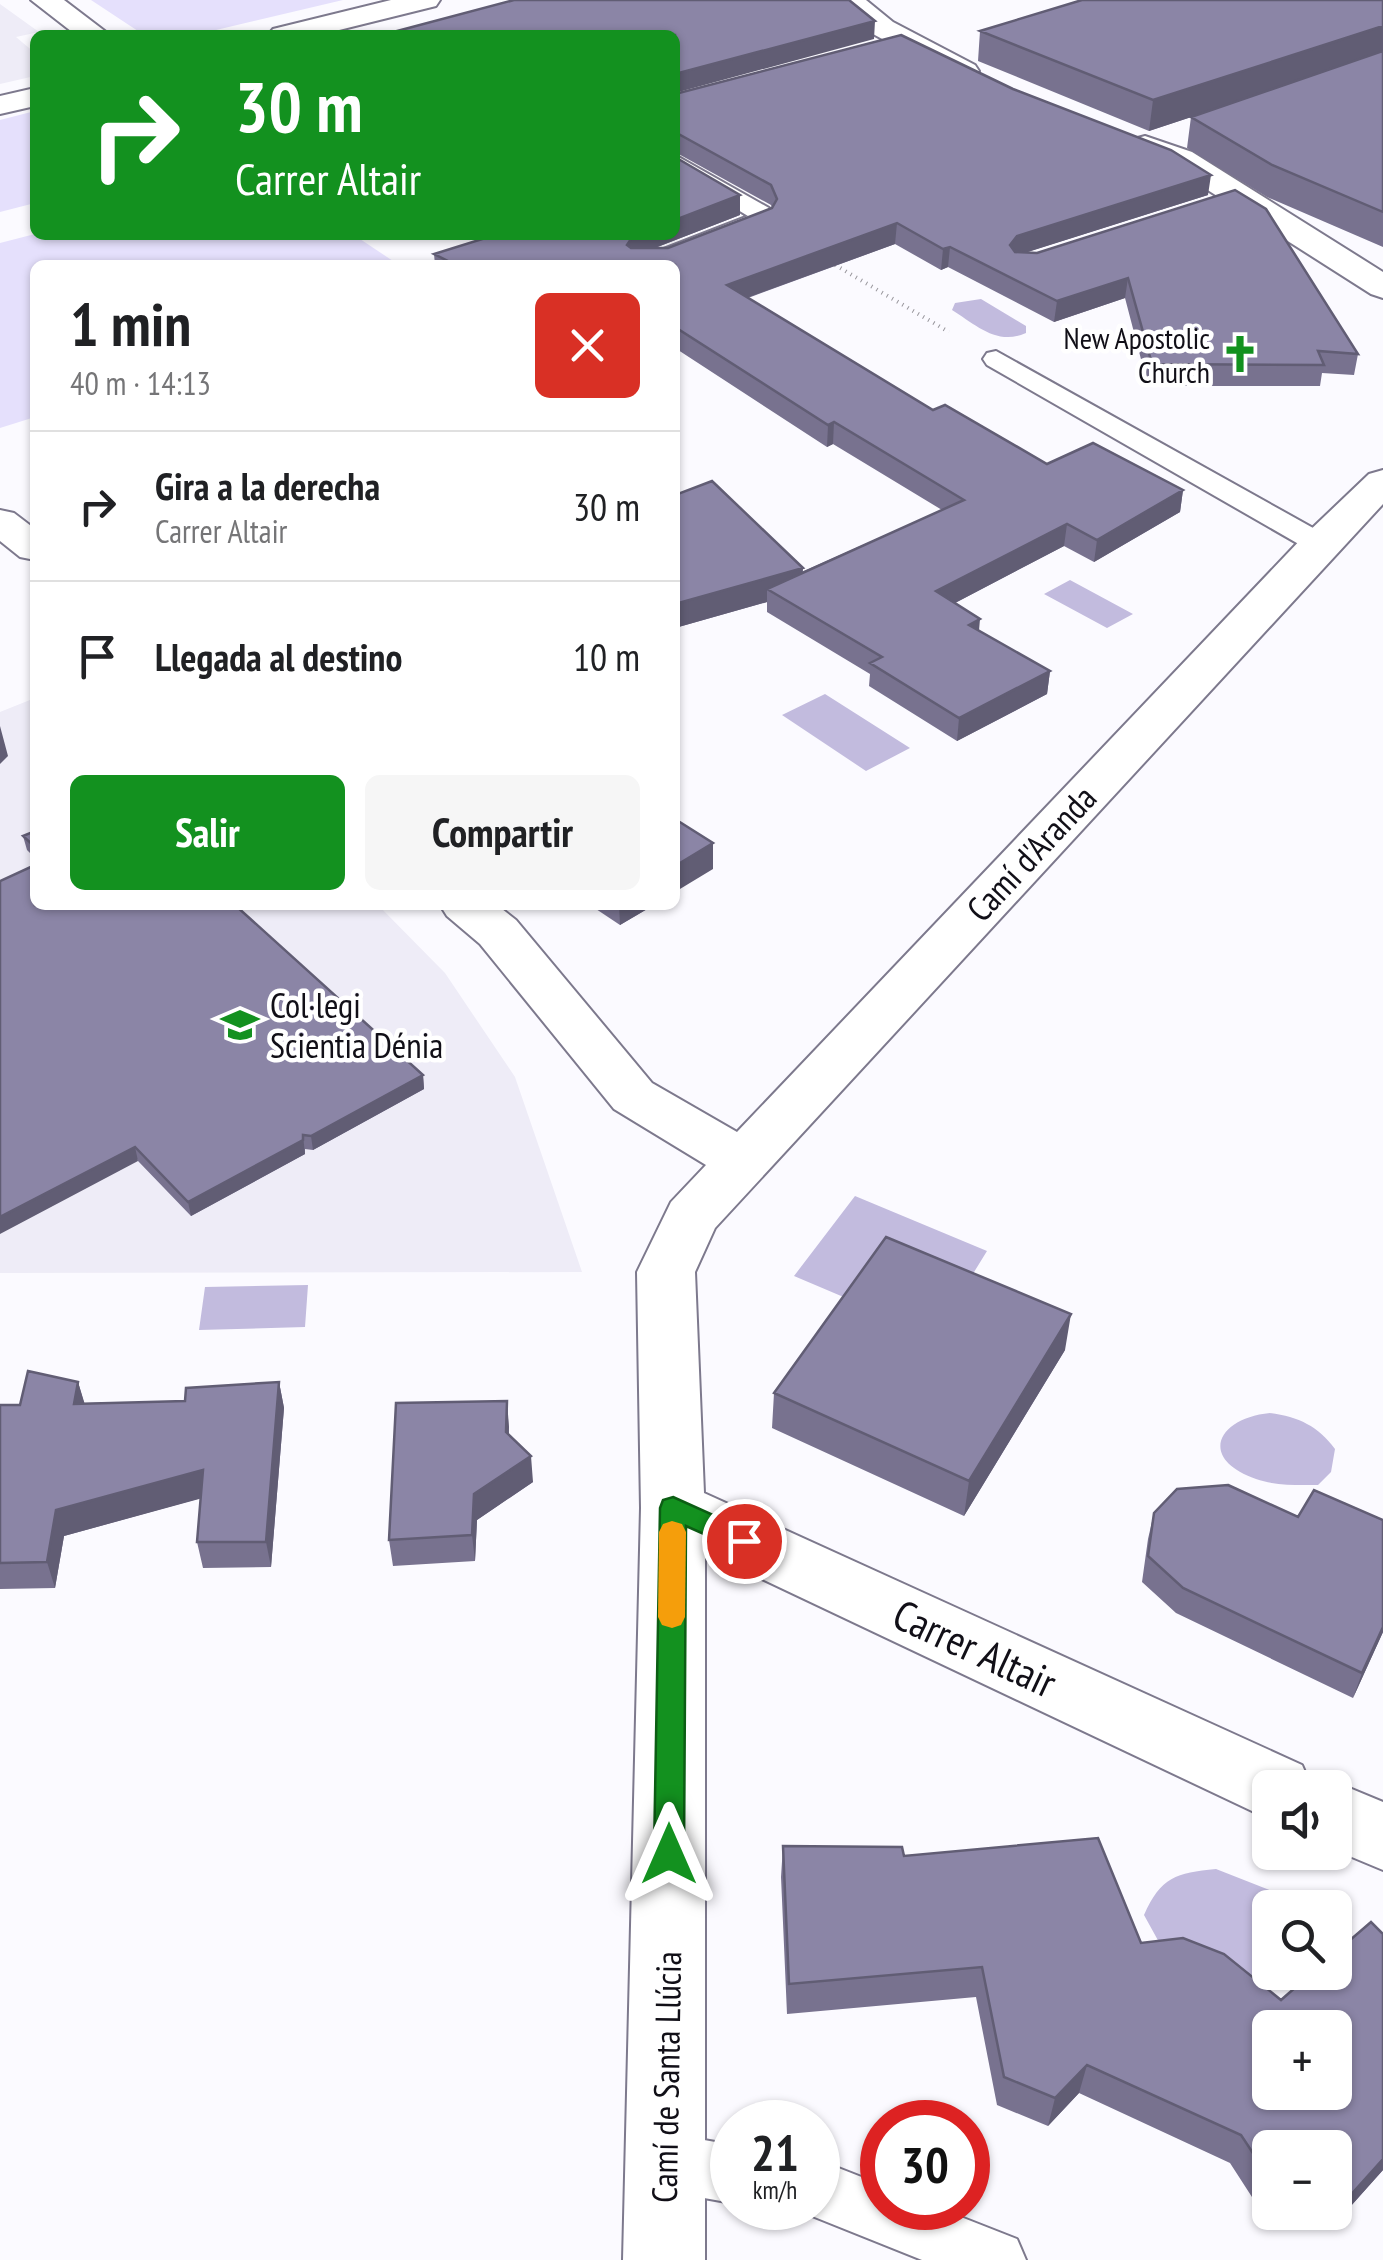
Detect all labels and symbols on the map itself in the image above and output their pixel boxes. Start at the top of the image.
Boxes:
place label: New Apostolic Church [1064,318,1210,391]
church icon: New Apostolic Church [1219,333,1261,375]
street label: Camí d'Aranda [956,775,1106,931]
place label: Col·legi Scientia Dénia [270,982,443,1068]
school or university icon: Col·legi Scientia Dénia [219,1004,261,1046]
pin [702,1499,787,1584]
street label: Carrer Altair [885,1586,1066,1710]
position arrow [617,1802,721,1906]
street label: Camí de Santa Llúcia [641,1951,691,2203]
speed limit sign: 30 [860,2100,990,2230]

